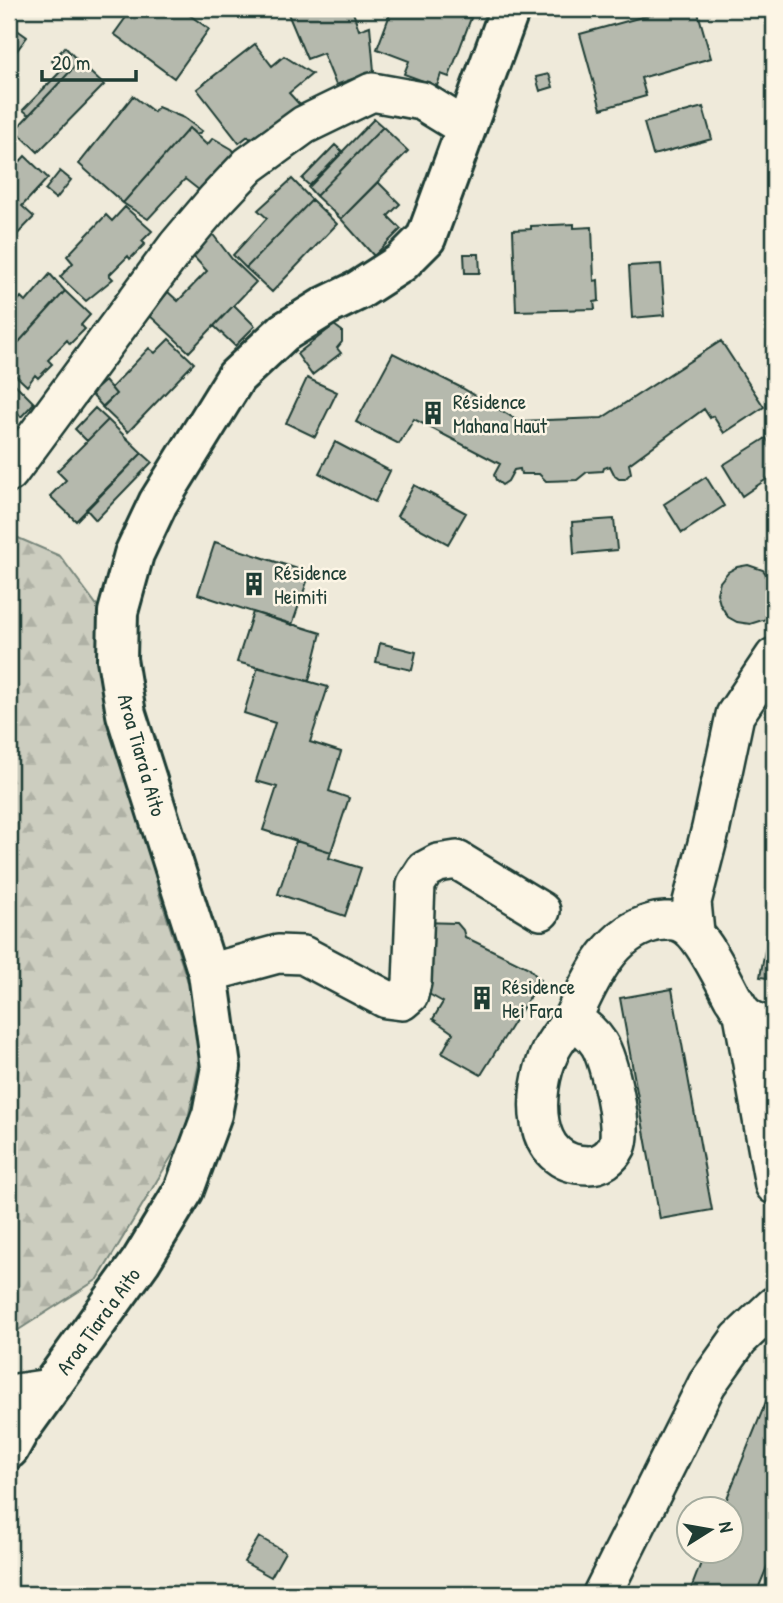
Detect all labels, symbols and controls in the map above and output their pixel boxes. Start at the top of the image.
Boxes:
scale bar [42,38,136,82]
text: 20 m [52,48,90,77]
place label: Résidence Mahana Haut [453,387,548,440]
building icon: Résidence Mahana Haut [419,399,447,427]
place label: Résidence Heimiti [274,558,347,611]
building icon: Résidence Heimiti [240,570,268,598]
street label: Aroa Tiara'a Aito [111,690,173,820]
place label: Résidence Hei Fara [502,972,575,1025]
building icon: Résidence Hei Fara [468,984,496,1012]
street label: Aroa Tiara'a Aito [49,1261,147,1381]
north arrow [674,1494,744,1564]
text: N [713,1519,740,1534]

